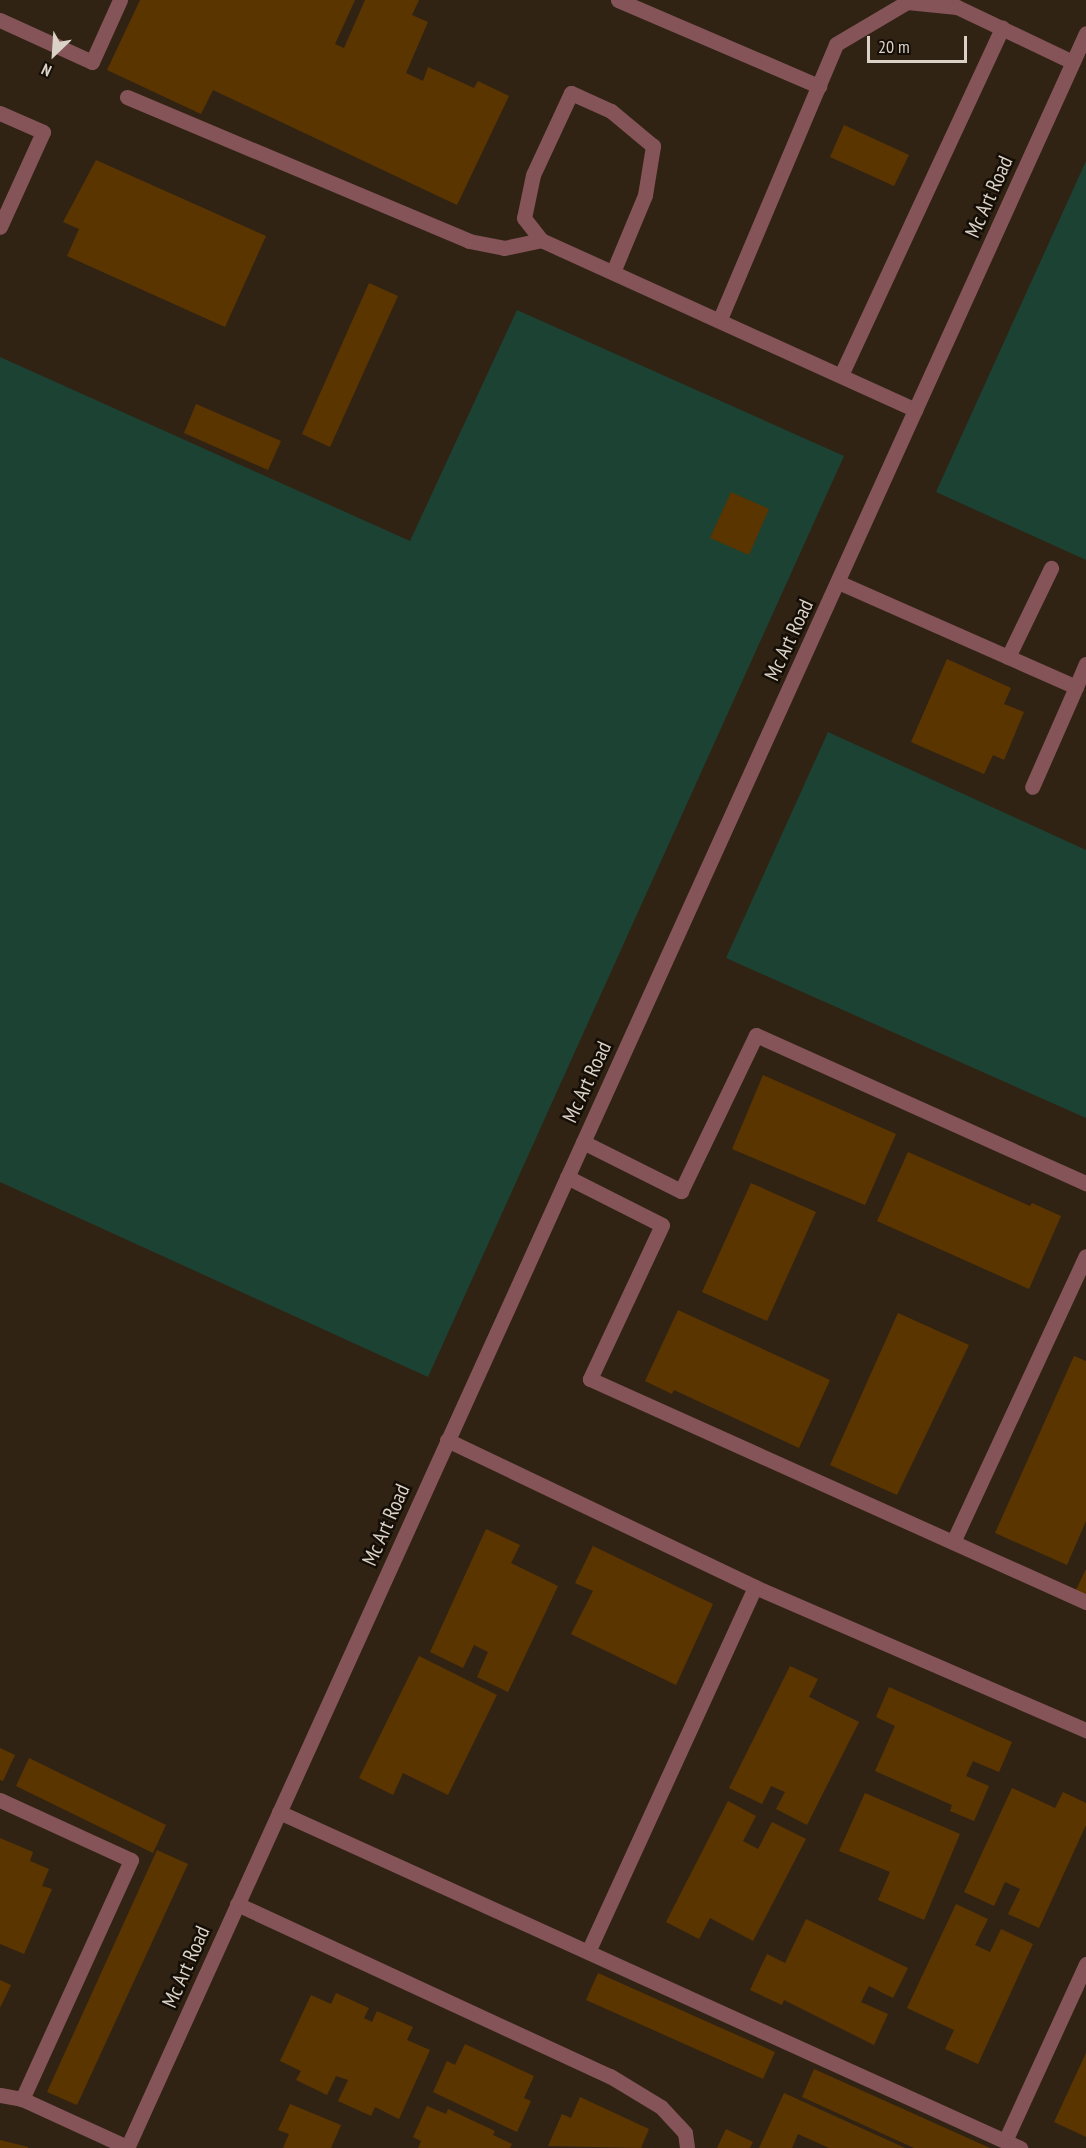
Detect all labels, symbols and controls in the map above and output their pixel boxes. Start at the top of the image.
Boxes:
north arrow [24,24,84,84]
scale bar [870,24,970,62]
text: 20 m [878,35,910,58]
text: N [38,59,55,81]
street label: Mc Art Road [960,152,1018,242]
street label: Mc Art Road [759,595,819,685]
street label: Mc Art Road [557,1037,617,1127]
street label: Mc Art Road [357,1480,415,1570]
street label: Mc Art Road [157,1922,215,2012]

